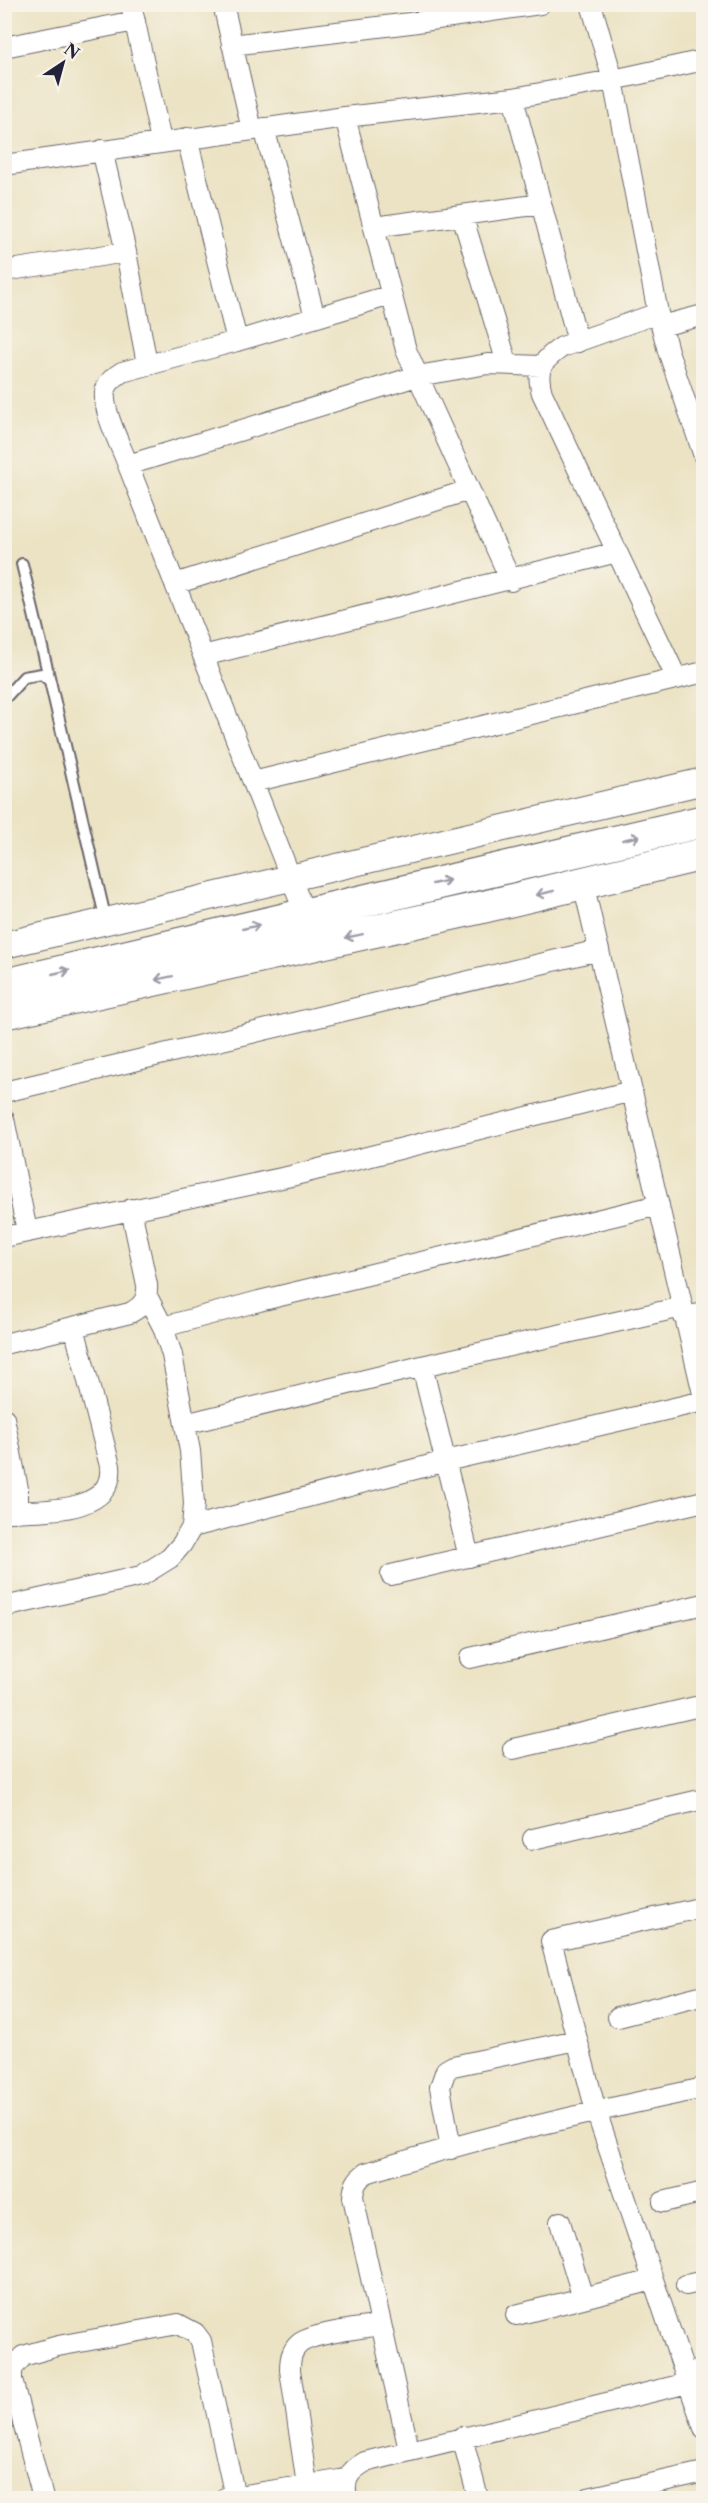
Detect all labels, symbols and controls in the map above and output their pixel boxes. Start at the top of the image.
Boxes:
north arrow [33,33,93,93]
text: N [60,39,83,63]
one-way arrow [621,831,640,843]
one-way arrow [431,876,450,888]
one-way arrow [535,887,554,899]
one-way arrow [241,920,260,932]
one-way arrow [345,931,365,942]
one-way arrow [52,965,71,977]
one-way arrow [155,973,174,984]

